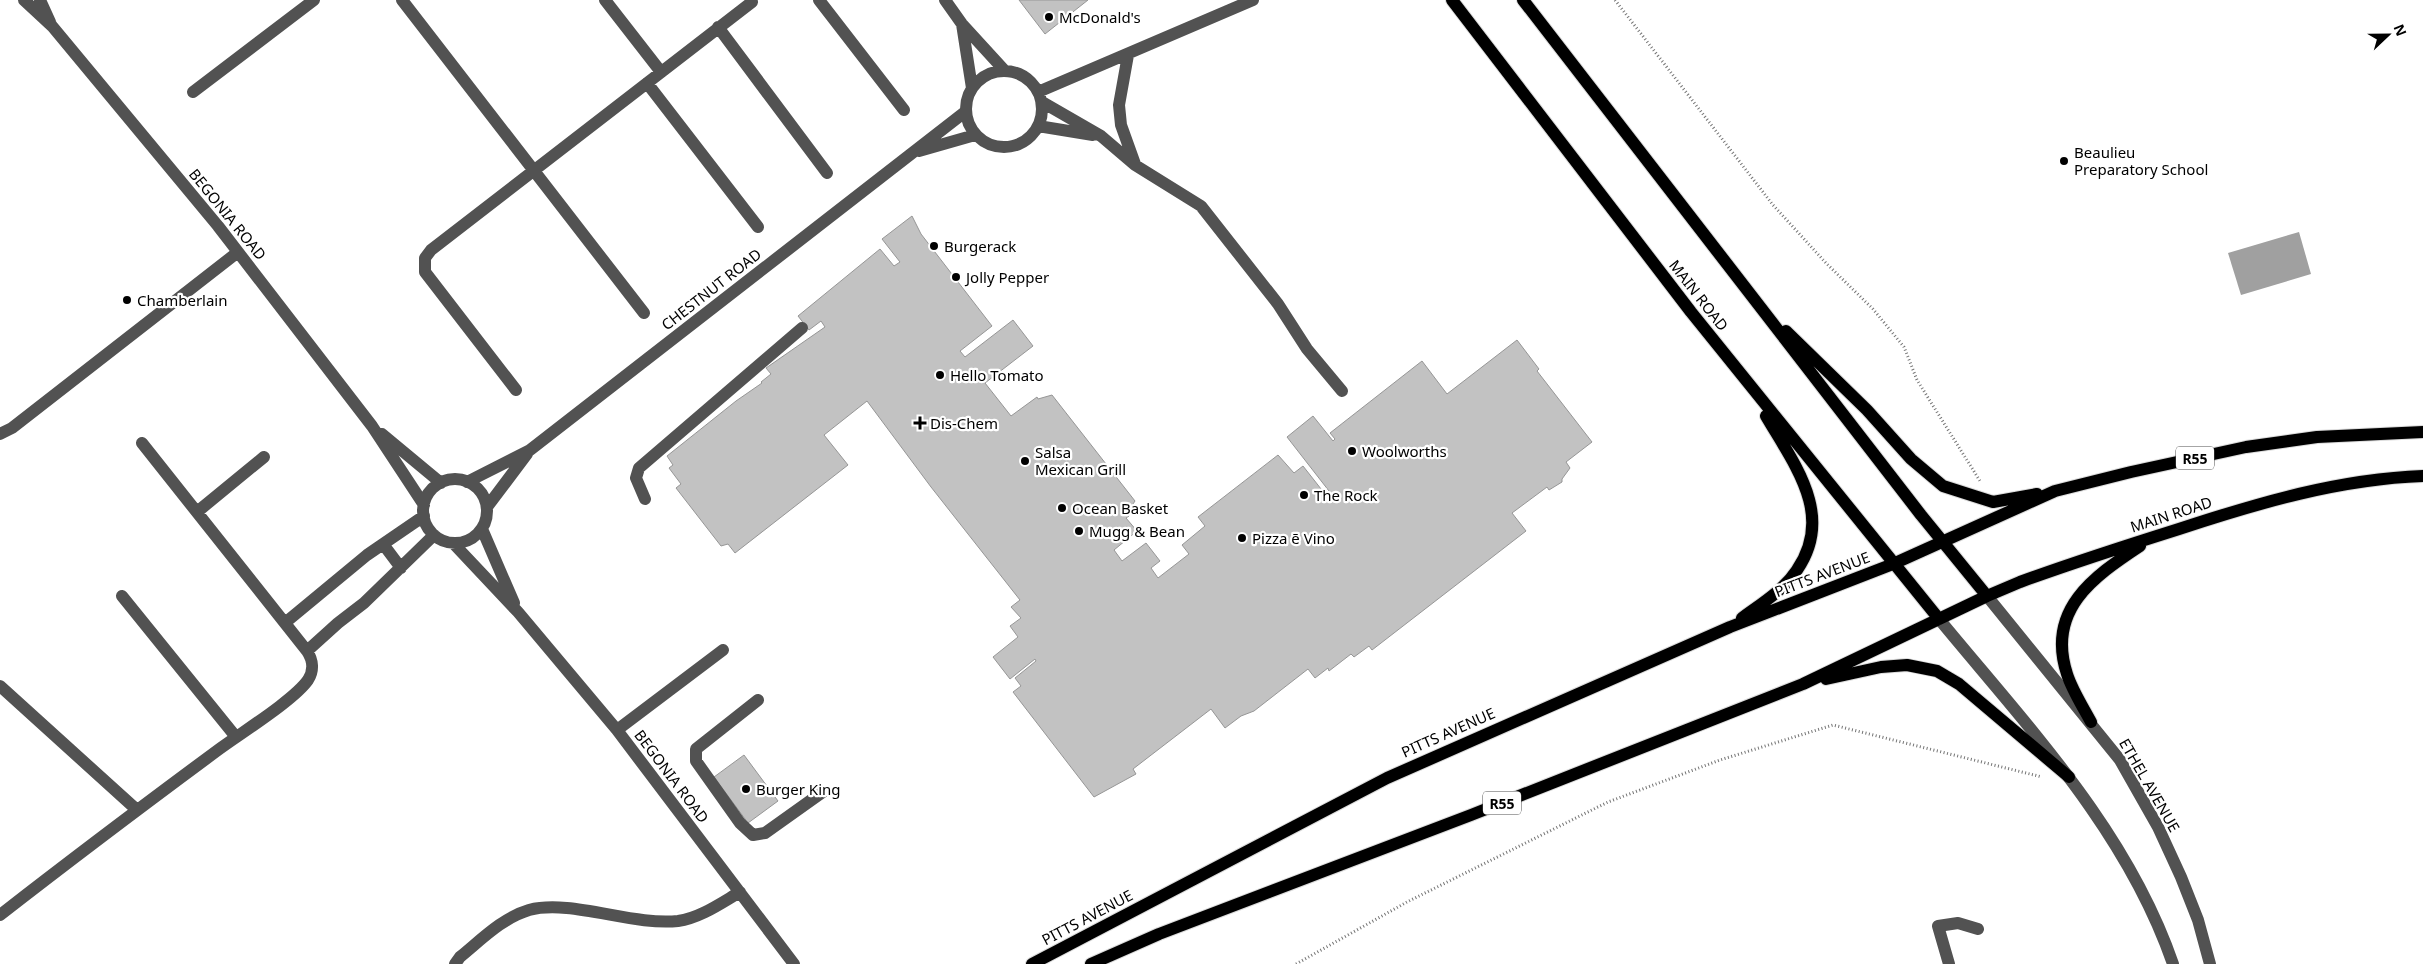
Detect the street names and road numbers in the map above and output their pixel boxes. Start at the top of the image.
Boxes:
street label: BEGONIA ROAD [185,164,271,264]
street label: CHESTNUT ROAD [657,244,765,334]
street label: MAIN ROAD [1665,255,1733,335]
road number: R55 [2176,446,2214,469]
street label: MAIN ROAD [2128,491,2214,537]
street label: PITTS AVENUE [1772,547,1872,601]
street label: PITTS AVENUE [1398,702,1498,762]
street label: BEGONIA ROAD [630,725,714,827]
street label: ETHEL AVENUE [2115,735,2185,835]
road number: R55 [1483,791,1521,814]
street label: PITTS AVENUE [1038,885,1136,949]

